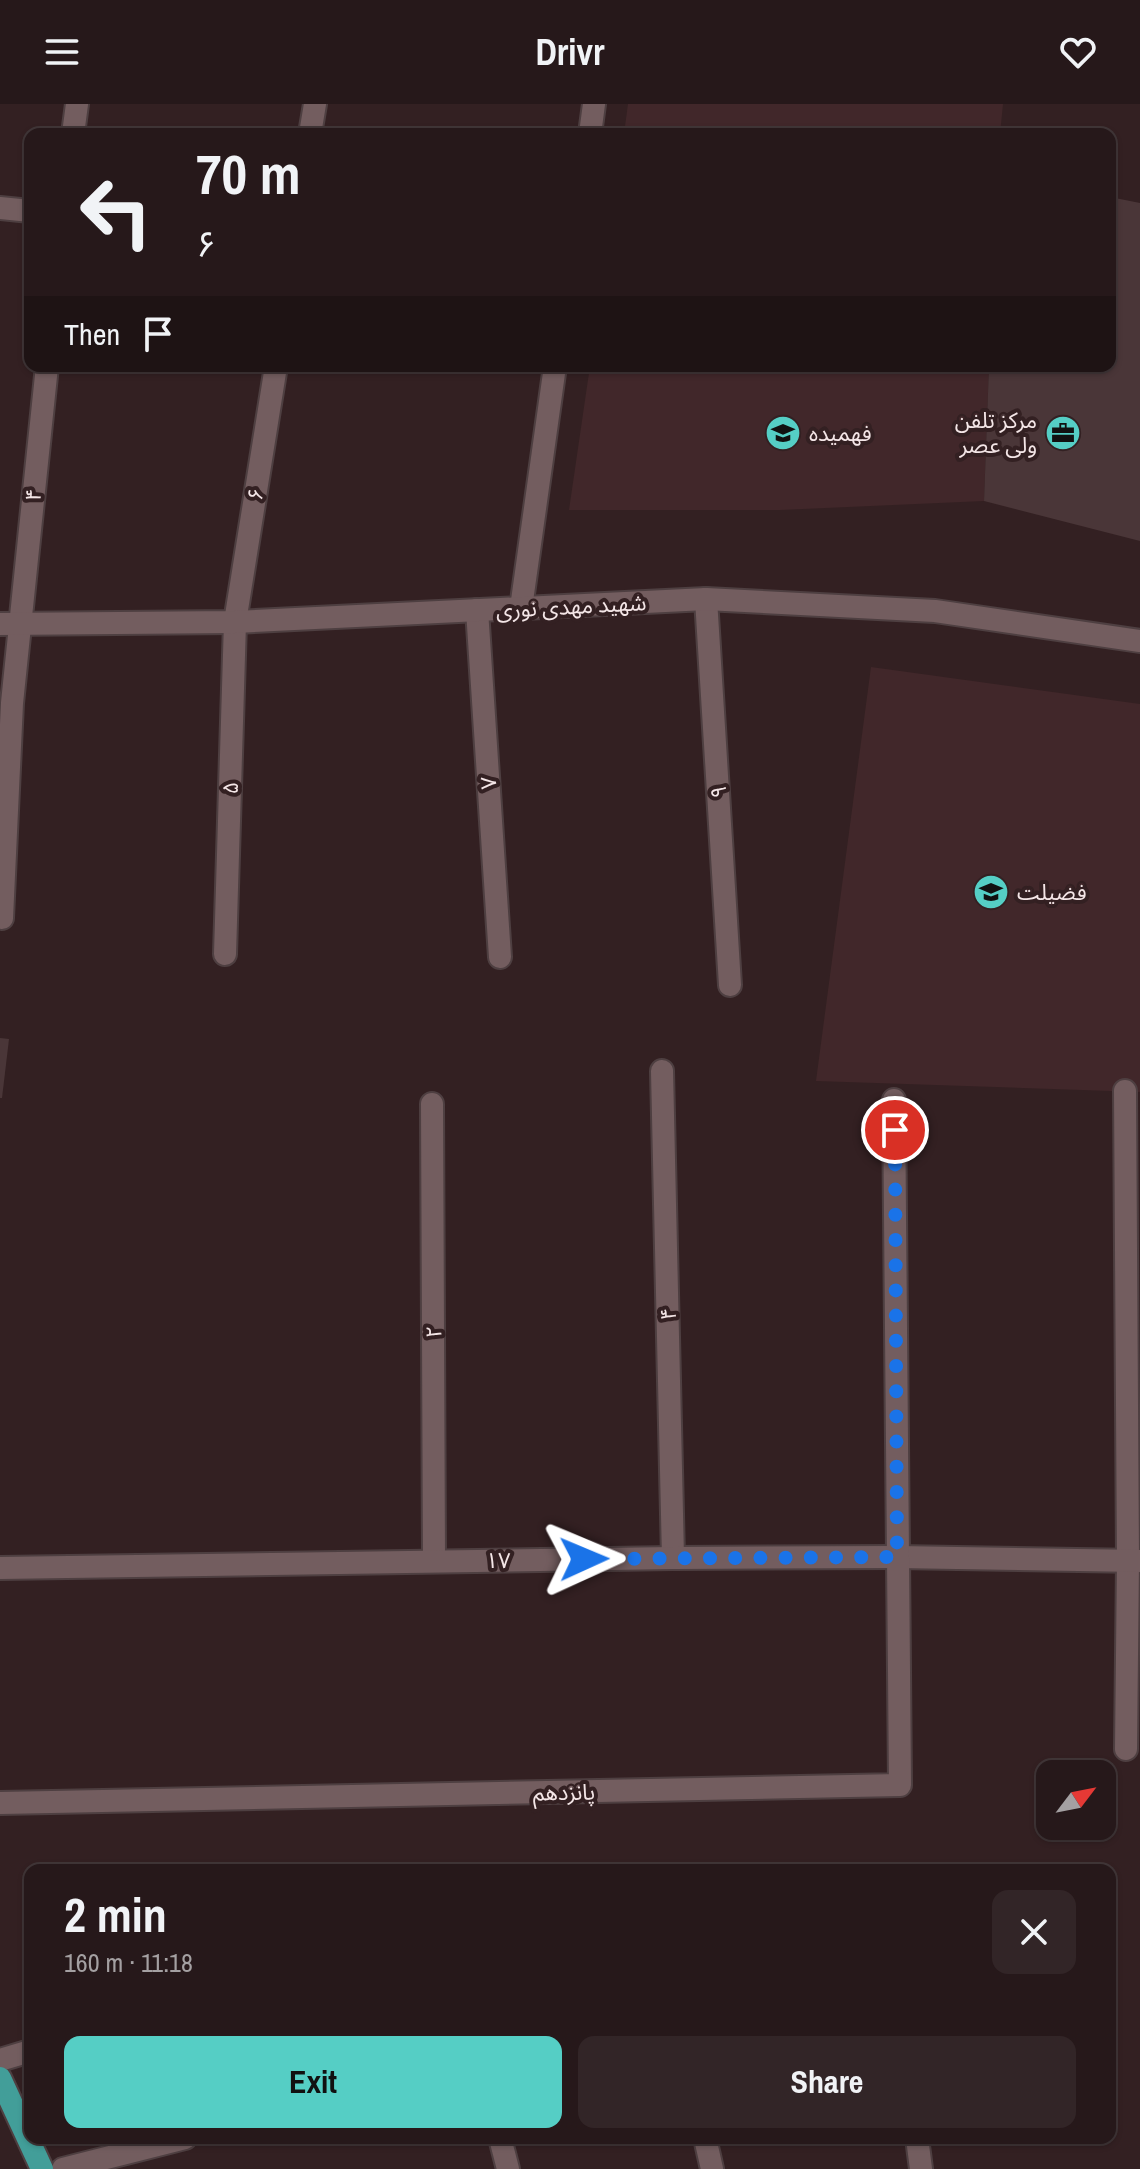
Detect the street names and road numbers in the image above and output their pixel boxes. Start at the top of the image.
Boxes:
street label: ۶ [239,485,271,503]
street label: ۴ [17,487,49,503]
street label: شهید مهدی نوری [495,587,647,625]
street label: ۷ [473,775,503,790]
street label: ۵ [215,781,245,795]
street label: ۹ [703,785,733,799]
street label: ۴ [653,1307,683,1321]
street label: ۲ [418,1326,448,1338]
street label: ۱۷ [485,1545,511,1575]
street label: پانزدهم [533,1776,596,1810]

